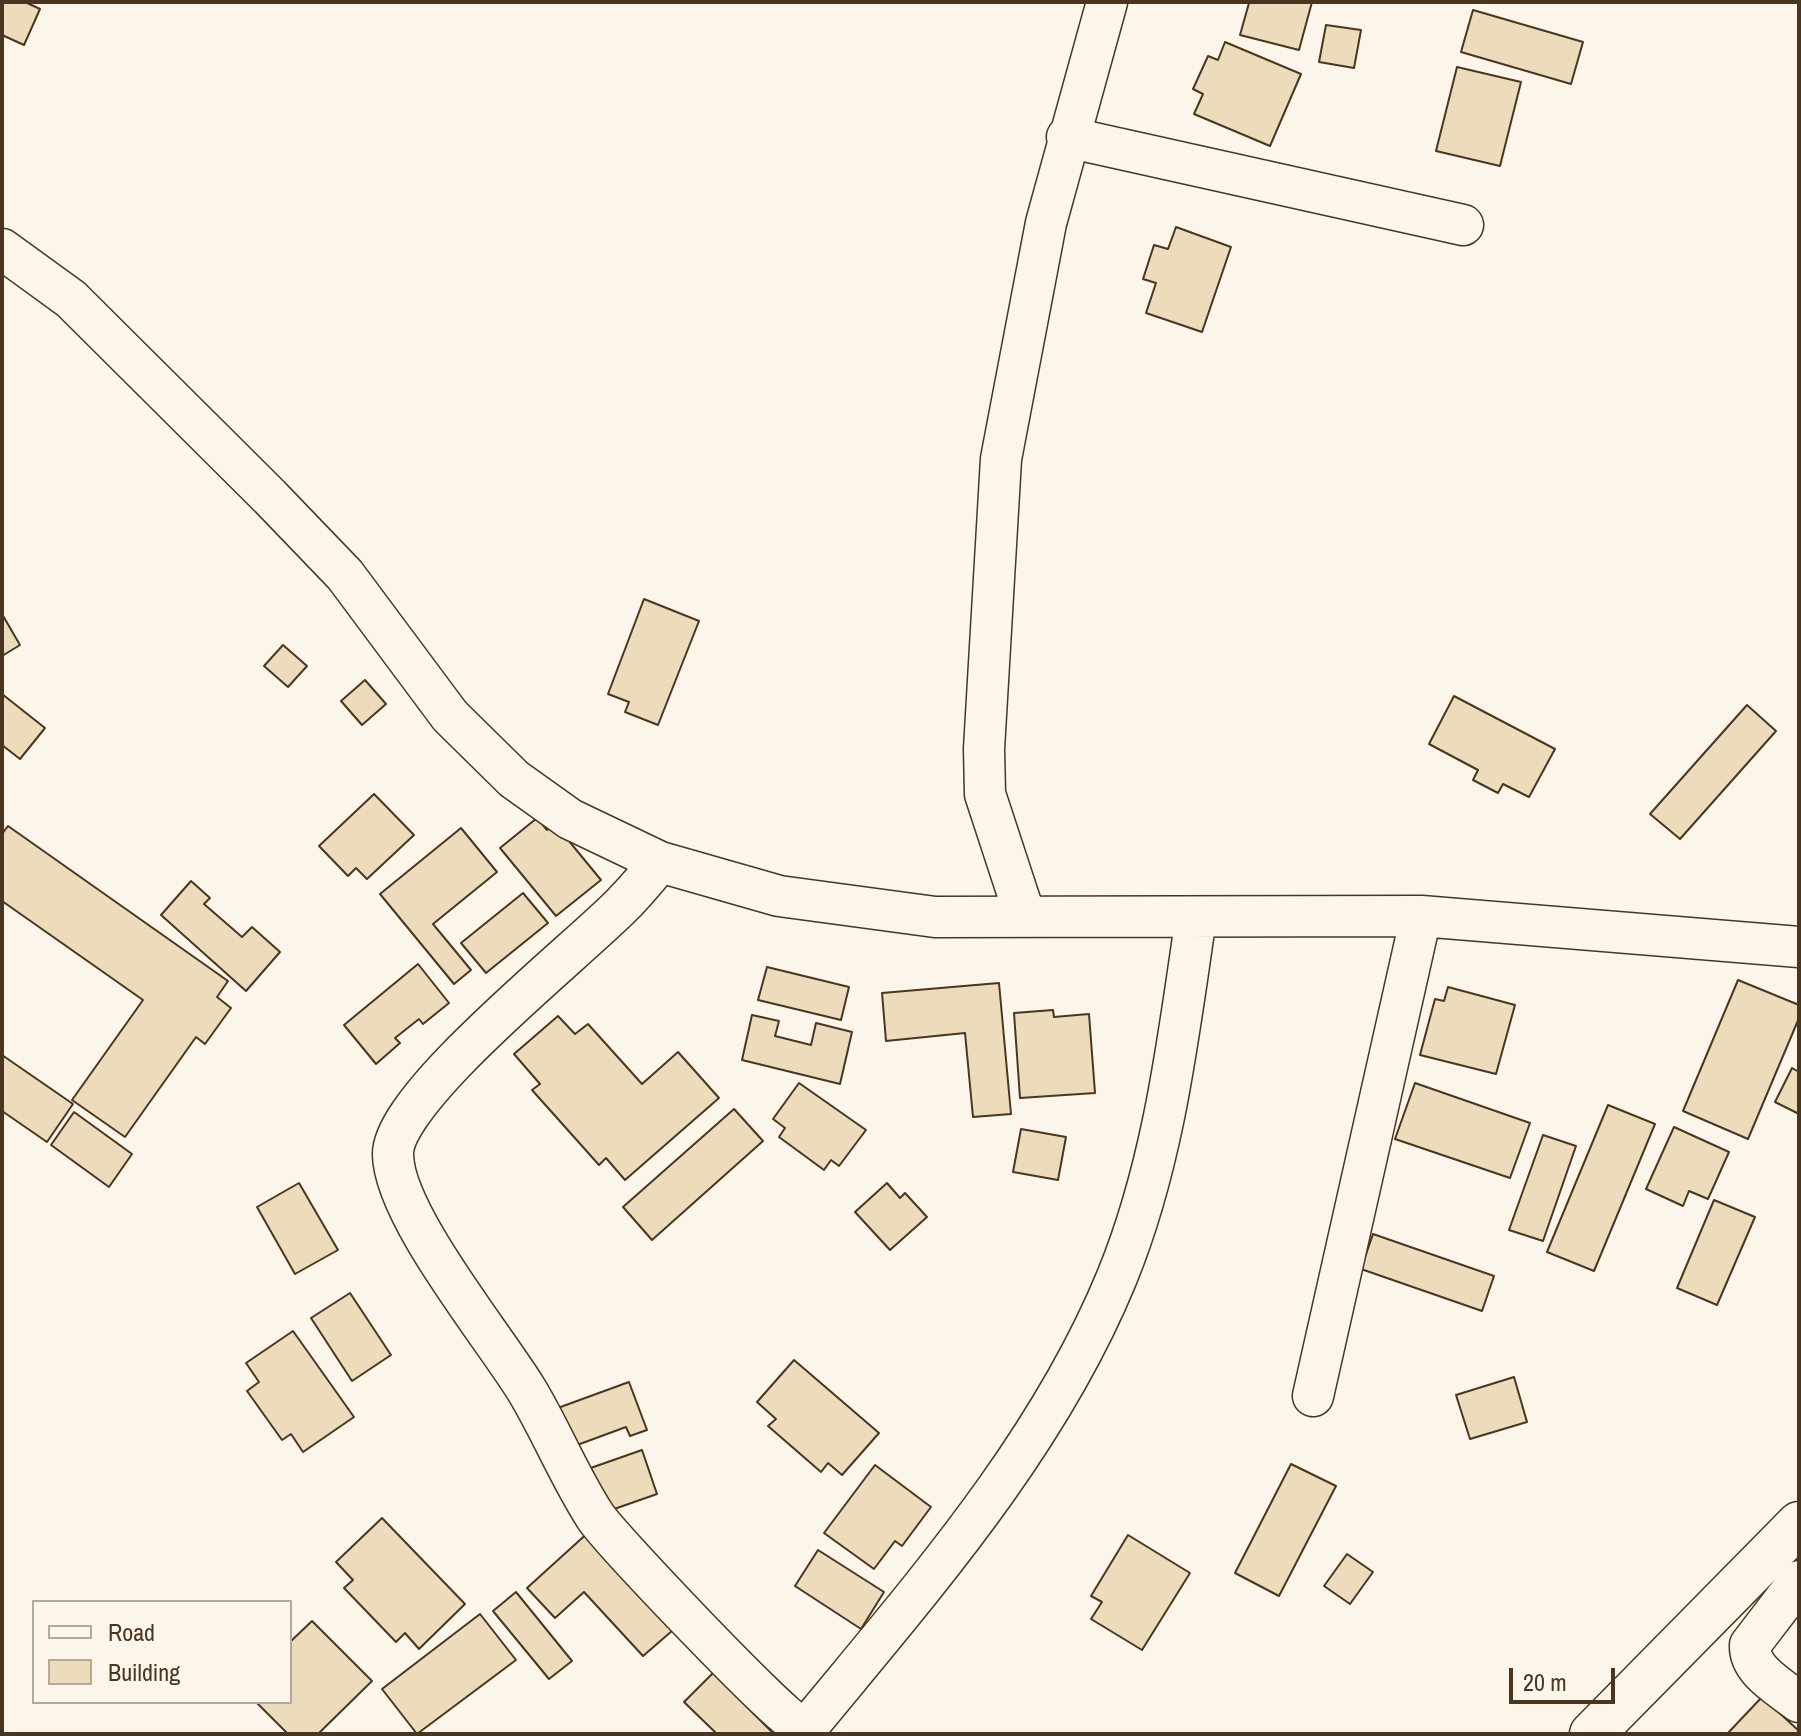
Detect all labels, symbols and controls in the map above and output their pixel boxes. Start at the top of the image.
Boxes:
legend [32,1600,292,1704]
text: Road [108,1616,155,1648]
scale bar [1513,1652,1619,1702]
text: Building [108,1656,180,1688]
text: 20 m [1523,1666,1567,1698]

